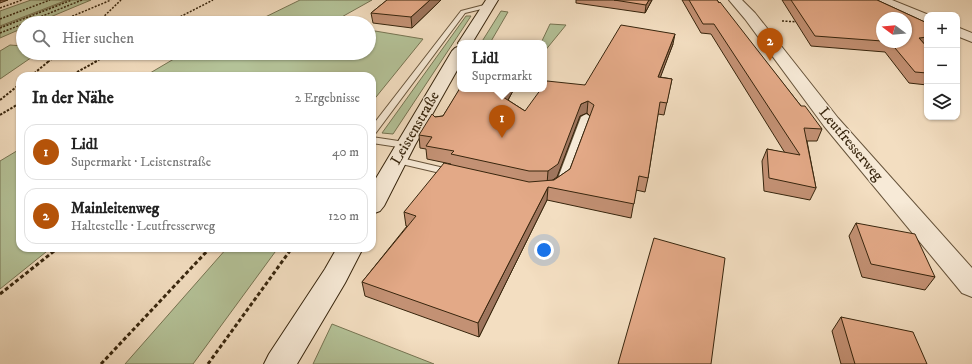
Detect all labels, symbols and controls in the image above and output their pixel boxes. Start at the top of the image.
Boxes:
north arrow [876,12,912,48]
map controls [924,12,960,120]
button: + [924,12,960,48]
search box [16,16,376,60]
icon: search [30,27,52,49]
pin: 2 [757,28,783,61]
text: Hier suchen [62,29,134,48]
popup [457,40,547,92]
button: − [924,48,960,84]
text: Lidl [472,49,498,68]
text: Supermarkt [472,68,532,84]
button: layers [924,84,960,120]
text: In der Nähe [32,87,114,109]
street label: Leistenstraße [386,88,444,168]
text: 2 Ergebnisse [295,90,360,106]
street label: Leutfresserweg [815,103,888,185]
pin: 1 [489,105,515,138]
text: Lidl [71,135,98,154]
text: 1 [44,144,48,160]
text: 40 m [332,144,359,160]
text: Supermarkt · Leistenstraße [71,154,211,170]
text: Mainleitenweg [71,199,159,218]
text: 2 [43,208,49,224]
text: 120 m [328,208,359,224]
text: Haltestelle · Leutfresserweg [71,218,215,234]
your location [534,240,554,260]

